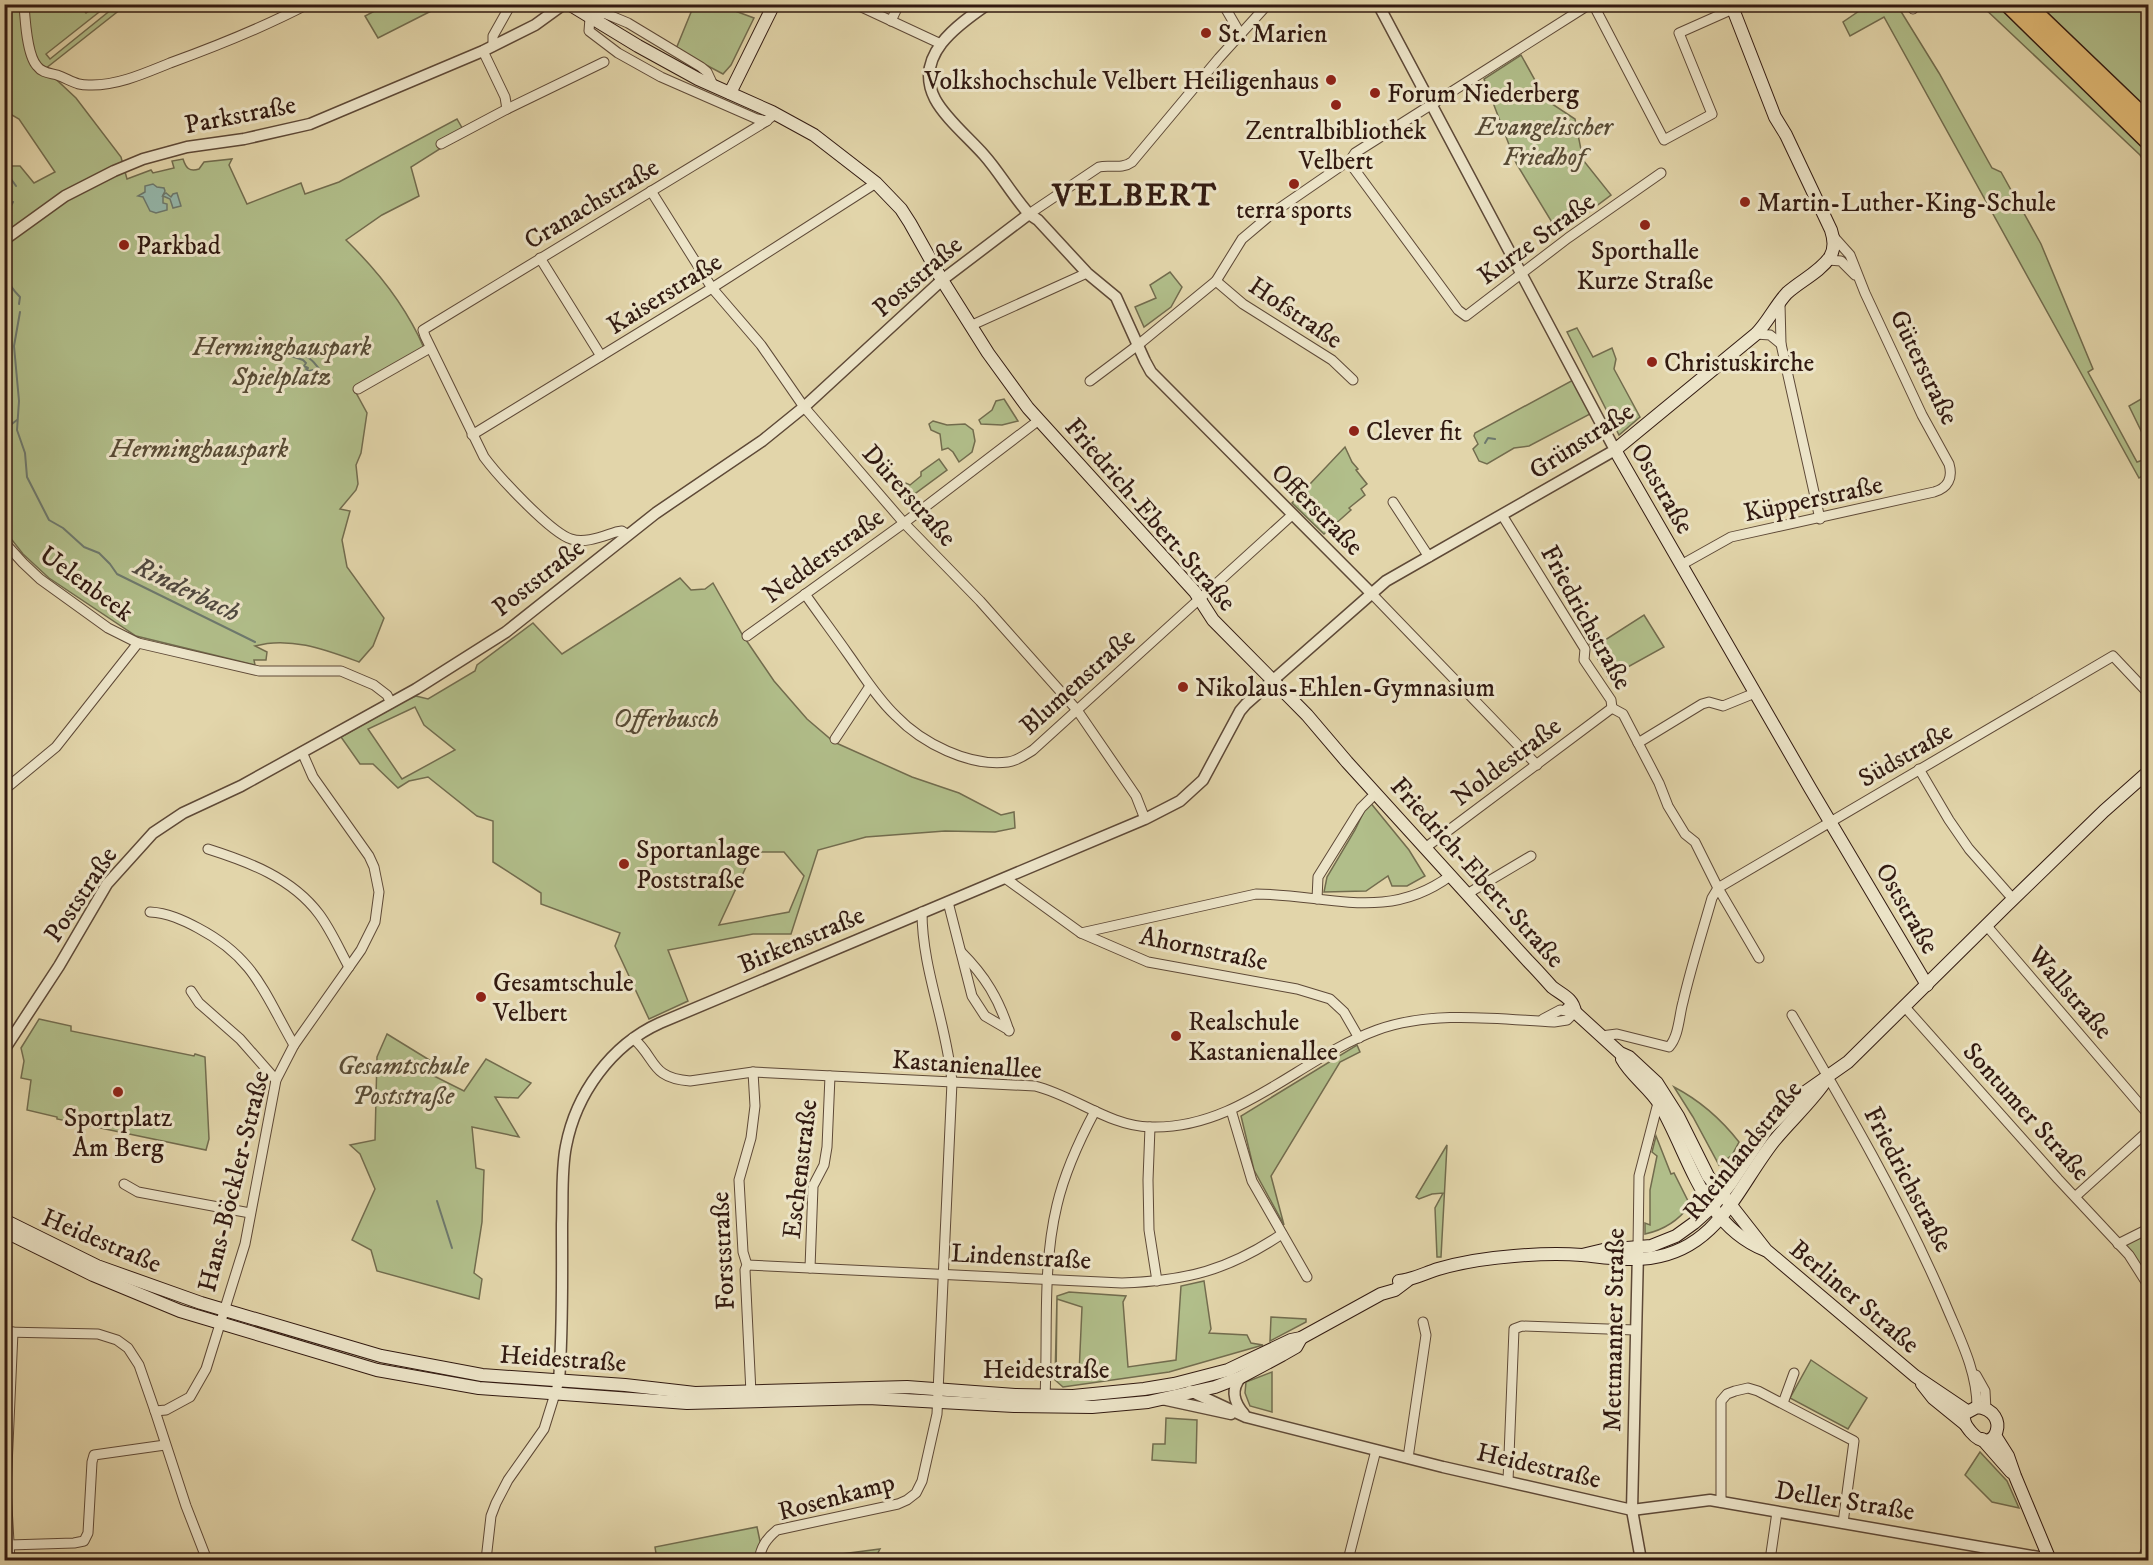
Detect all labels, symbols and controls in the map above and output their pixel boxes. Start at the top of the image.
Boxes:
place label: St. Marien [1218,18,1328,51]
marker: St. Marien [1199,26,1213,40]
place label: Volkshochschule Velbert Heiligenhaus [924,65,1319,98]
marker: Volkshochschule Velbert Heiligenhaus [1324,73,1338,87]
place label: Forum Niederberg [1387,78,1579,111]
marker: Forum Niederberg [1368,86,1382,100]
street label: Parkstraße [182,89,299,142]
marker: Zentralbibliothek Velbert [1329,98,1343,112]
park label: Evangelischer Friedhof [1474,111,1614,174]
place label: Zentralbibliothek Velbert [1245,115,1427,178]
street label: Cranachstraße [518,151,665,257]
district label: VELBERT [1051,176,1217,216]
marker: terra sports [1287,177,1301,191]
street label: Kurze Straße [1472,186,1602,293]
place label: Martin-Luther-King-Schule [1757,187,2056,220]
place label: terra sports [1236,194,1352,227]
marker: Martin-Luther-King-Schule [1738,195,1752,209]
marker: Sporthalle Kurze Straße [1638,218,1652,232]
street label: Poststraße [866,229,970,325]
place label: Parkbad [136,230,221,263]
place label: Sporthalle Kurze Straße [1576,235,1714,298]
marker: Parkbad [117,238,131,252]
street label: Kaiserstraße [601,246,728,343]
street label: Hofstraße [1242,270,1349,357]
street label: Güterstraße [1882,305,1966,430]
park label: Herminghauspark Spielplatz [192,331,372,394]
place label: Christuskirche [1664,347,1814,380]
marker: Christuskirche [1645,355,1659,369]
street label: Grünstraße [1523,395,1640,487]
street label: Friedrich-Ebert-Straße [1057,411,1243,618]
place label: Clever fit [1366,416,1462,449]
marker: Clever fit [1347,424,1361,438]
park label: Herminghauspark [109,433,289,466]
street label: Oststraße [1622,437,1701,540]
street label: Dürerstraße [854,438,963,554]
street label: Offerstraße [1264,457,1370,563]
street label: Küpperstraße [1741,469,1886,530]
street label: Nedderstraße [757,501,891,611]
street label: Poststraße [486,532,592,625]
street label: Uelenbeek [32,539,140,630]
street label: Friedrichstraße [1532,540,1639,696]
water label: Rinderbach [127,549,245,630]
street label: Blumenstraße [1013,621,1143,743]
place label: Nikolaus-Ehlen-Gymnasium [1195,672,1495,705]
marker: Nikolaus-Ehlen-Gymnasium [1176,680,1190,694]
park label: Offerbusch [613,703,719,736]
street label: Noldestraße [1445,710,1568,814]
street label: Südstraße [1853,715,1959,795]
street label: Friedrich-Ebert-Straße [1382,771,1571,975]
place label: Sportanlage Poststraße [636,834,760,897]
street label: Poststraße [37,841,125,949]
marker: Sportanlage Poststraße [617,857,631,871]
street label: Oststraße [1867,857,1946,960]
street label: Birkenstraße [734,899,870,982]
street label: Ahornstraße [1137,920,1271,979]
street label: Wallstraße [2020,939,2119,1047]
place label: Gesamtschule Velbert [492,967,634,1030]
marker: Gesamtschule Velbert [474,990,488,1004]
place label: Realschule Kastanienallee [1188,1006,1338,1069]
marker: Realschule Kastanienallee [1169,1029,1183,1043]
street label: Sontumer Straße [1955,1036,2097,1188]
street label: Kastanienallee [891,1044,1043,1087]
park label: Gesamtschule Poststraße [337,1050,470,1113]
street label: Hans-Böckler-Straße [191,1067,278,1295]
street label: Rheinlandstraße [1676,1074,1810,1228]
marker: Sportplatz Am Berg [111,1085,125,1099]
street label: Eschenstraße [776,1097,825,1241]
street label: Friedrichstraße [1856,1101,1960,1258]
place label: Sportplatz Am Berg [64,1102,172,1165]
street label: Forststraße [704,1191,743,1311]
street label: Heidestraße [37,1201,166,1281]
street label: Mettmanner Straße [1596,1228,1633,1432]
street label: Berliner Straße [1782,1233,1926,1361]
street label: Lindenstraße [950,1237,1092,1278]
street label: Heidestraße [498,1339,627,1380]
street label: Heidestraße [983,1354,1109,1387]
street label: Heidestraße [1473,1436,1604,1497]
street label: Rosenkamp [774,1466,898,1529]
street label: Deller Straße [1773,1474,1917,1529]

